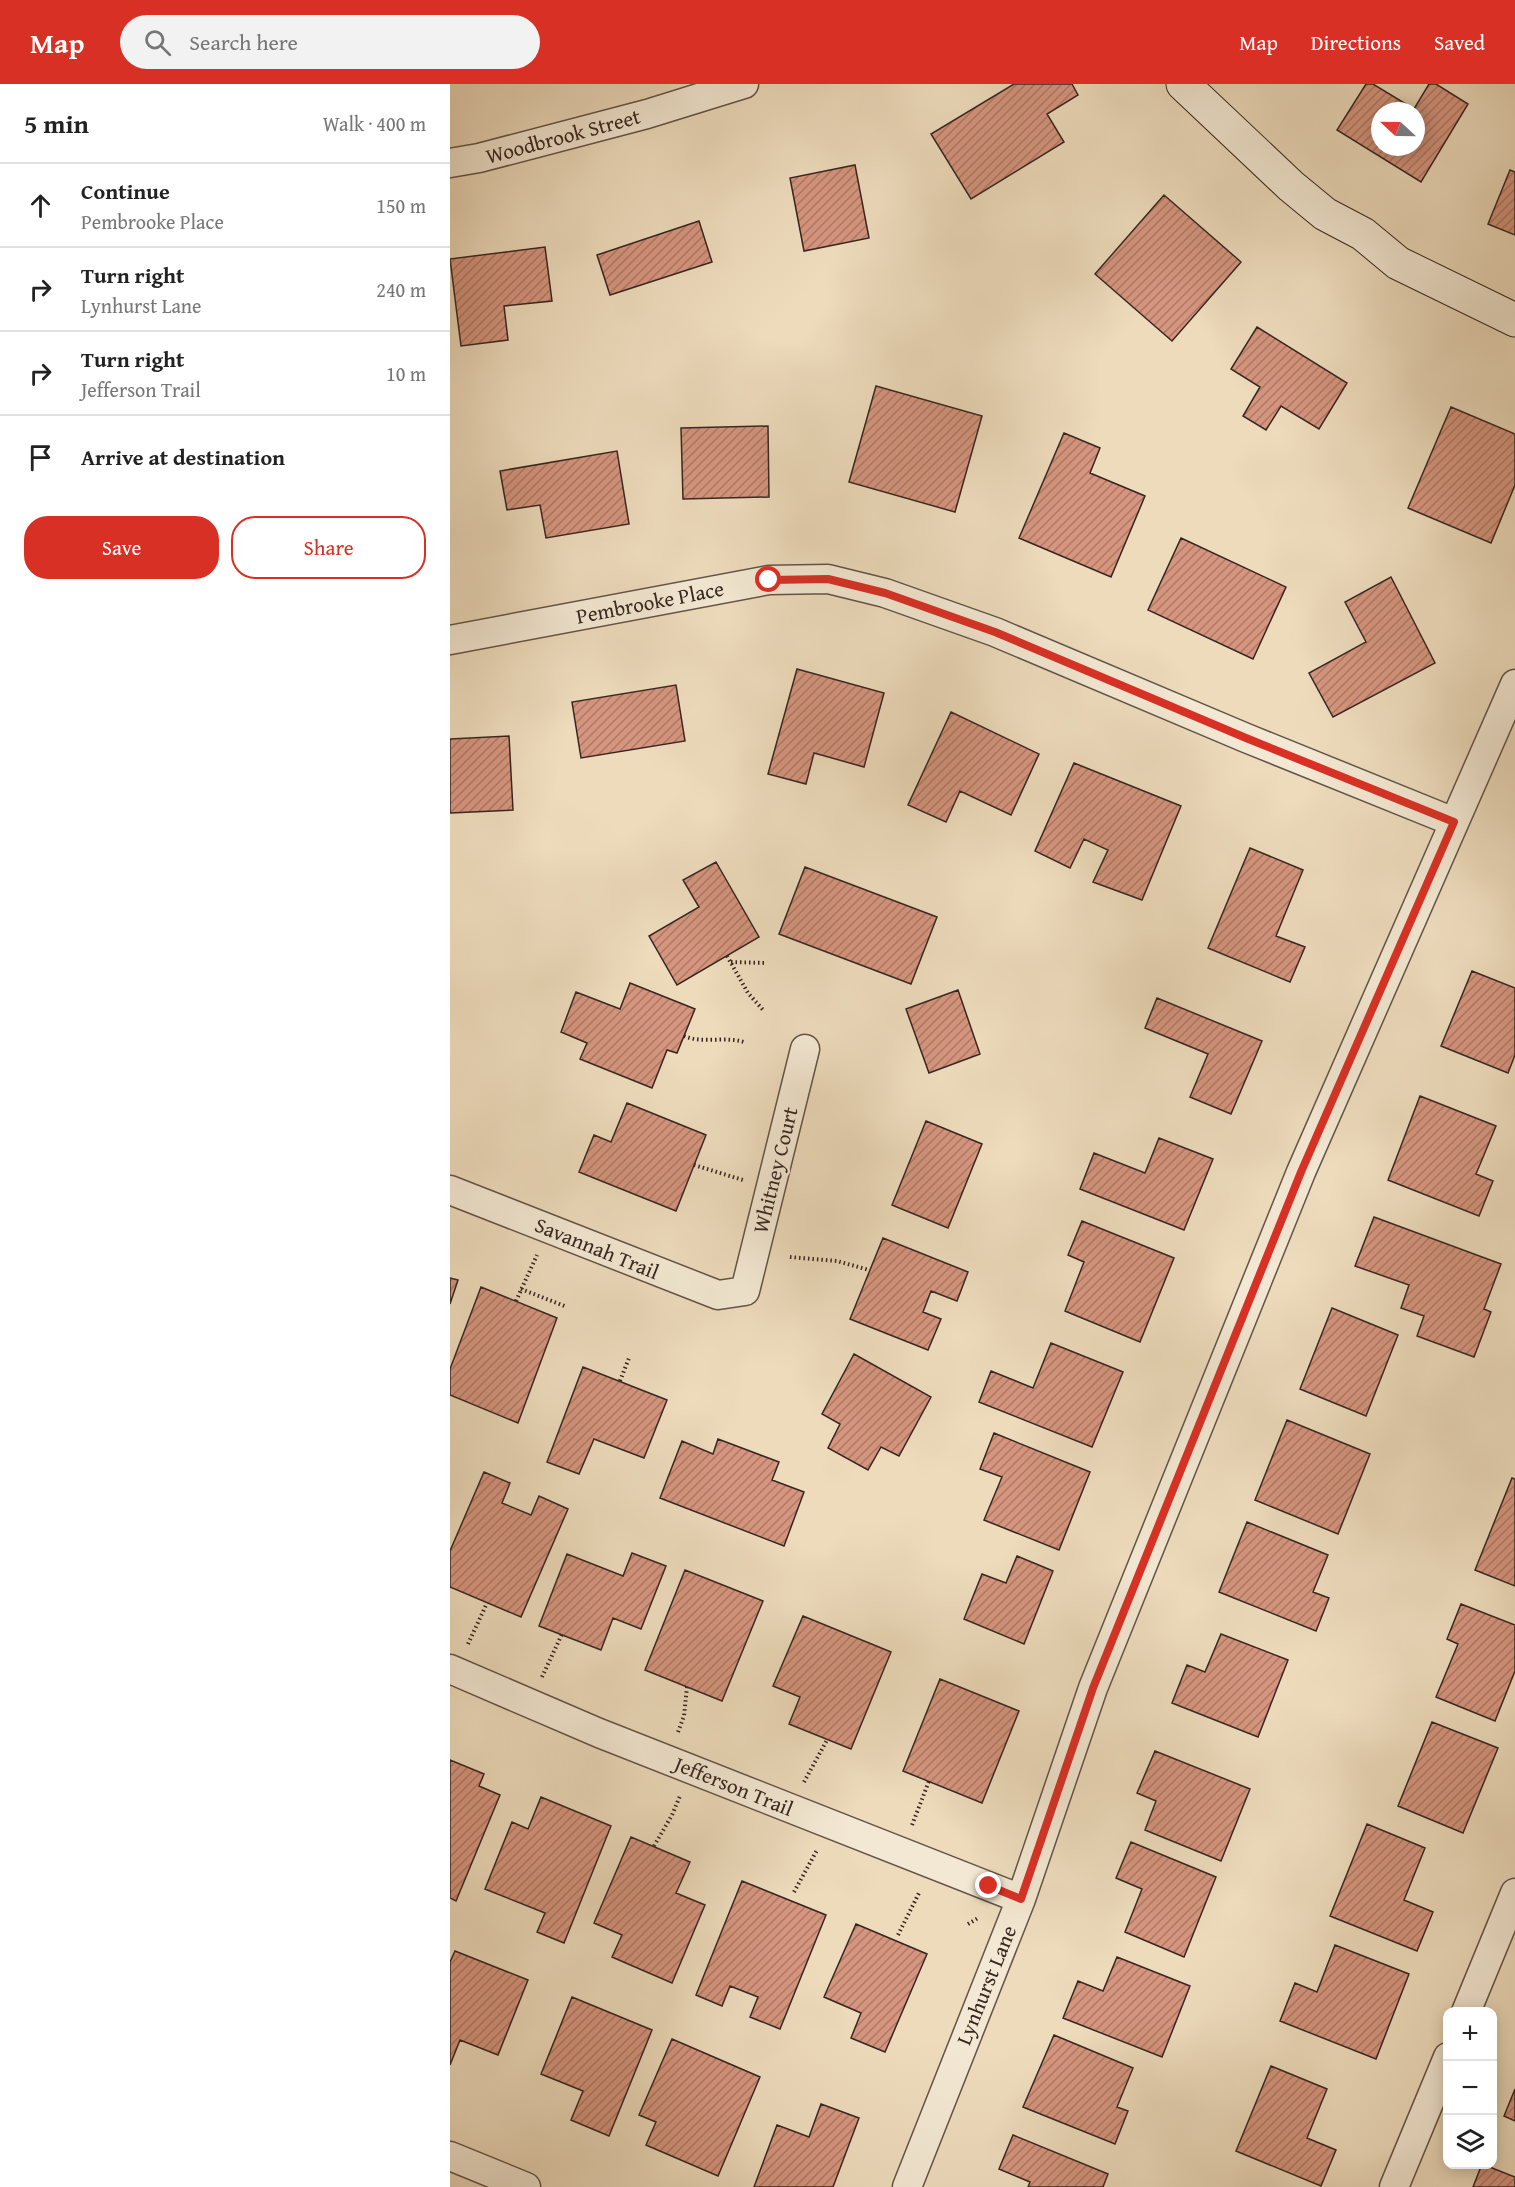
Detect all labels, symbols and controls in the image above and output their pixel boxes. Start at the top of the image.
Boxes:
search box [120,15,540,69]
text: Map [30,22,84,63]
icon: search [141,26,174,59]
text: Search here [189,26,298,58]
text: Map [1239,27,1278,58]
text: Directions [1311,27,1401,58]
text: Saved [1434,27,1485,58]
street label: Woodbrook Street [482,100,644,172]
north arrow [1371,102,1425,156]
text: 5 min [24,104,89,143]
text: Walk · 400 m [323,109,426,138]
text: Continue [81,175,170,207]
icon: ahead [24,189,57,222]
text: 150 m [376,191,426,220]
text: Pembrooke Place [81,207,224,236]
text: Turn right [81,259,184,291]
icon: right [24,273,57,306]
text: 240 m [376,275,426,304]
text: Lynhurst Lane [81,291,201,320]
text: Turn right [81,343,184,375]
icon: right [24,357,57,390]
text: 10 m [386,359,426,388]
text: Jefferson Trail [81,375,201,404]
icon: arrive [24,441,57,474]
text: Arrive at destination [81,441,285,473]
button: Save [24,516,219,579]
button: Share [231,516,426,579]
route start [755,566,781,592]
street label: Pembrooke Place [573,572,727,632]
street label: Whitney Court [744,1103,806,1236]
street label: Savannah Trail [530,1209,664,1287]
street label: Jefferson Trail [667,1747,798,1824]
route end [975,1872,1001,1898]
street label: Lynhurst Lane [948,1920,1024,2049]
map controls [1443,2007,1497,2169]
button: + [1443,2007,1497,2061]
button: − [1443,2061,1497,2115]
button: layers [1443,2115,1497,2169]

